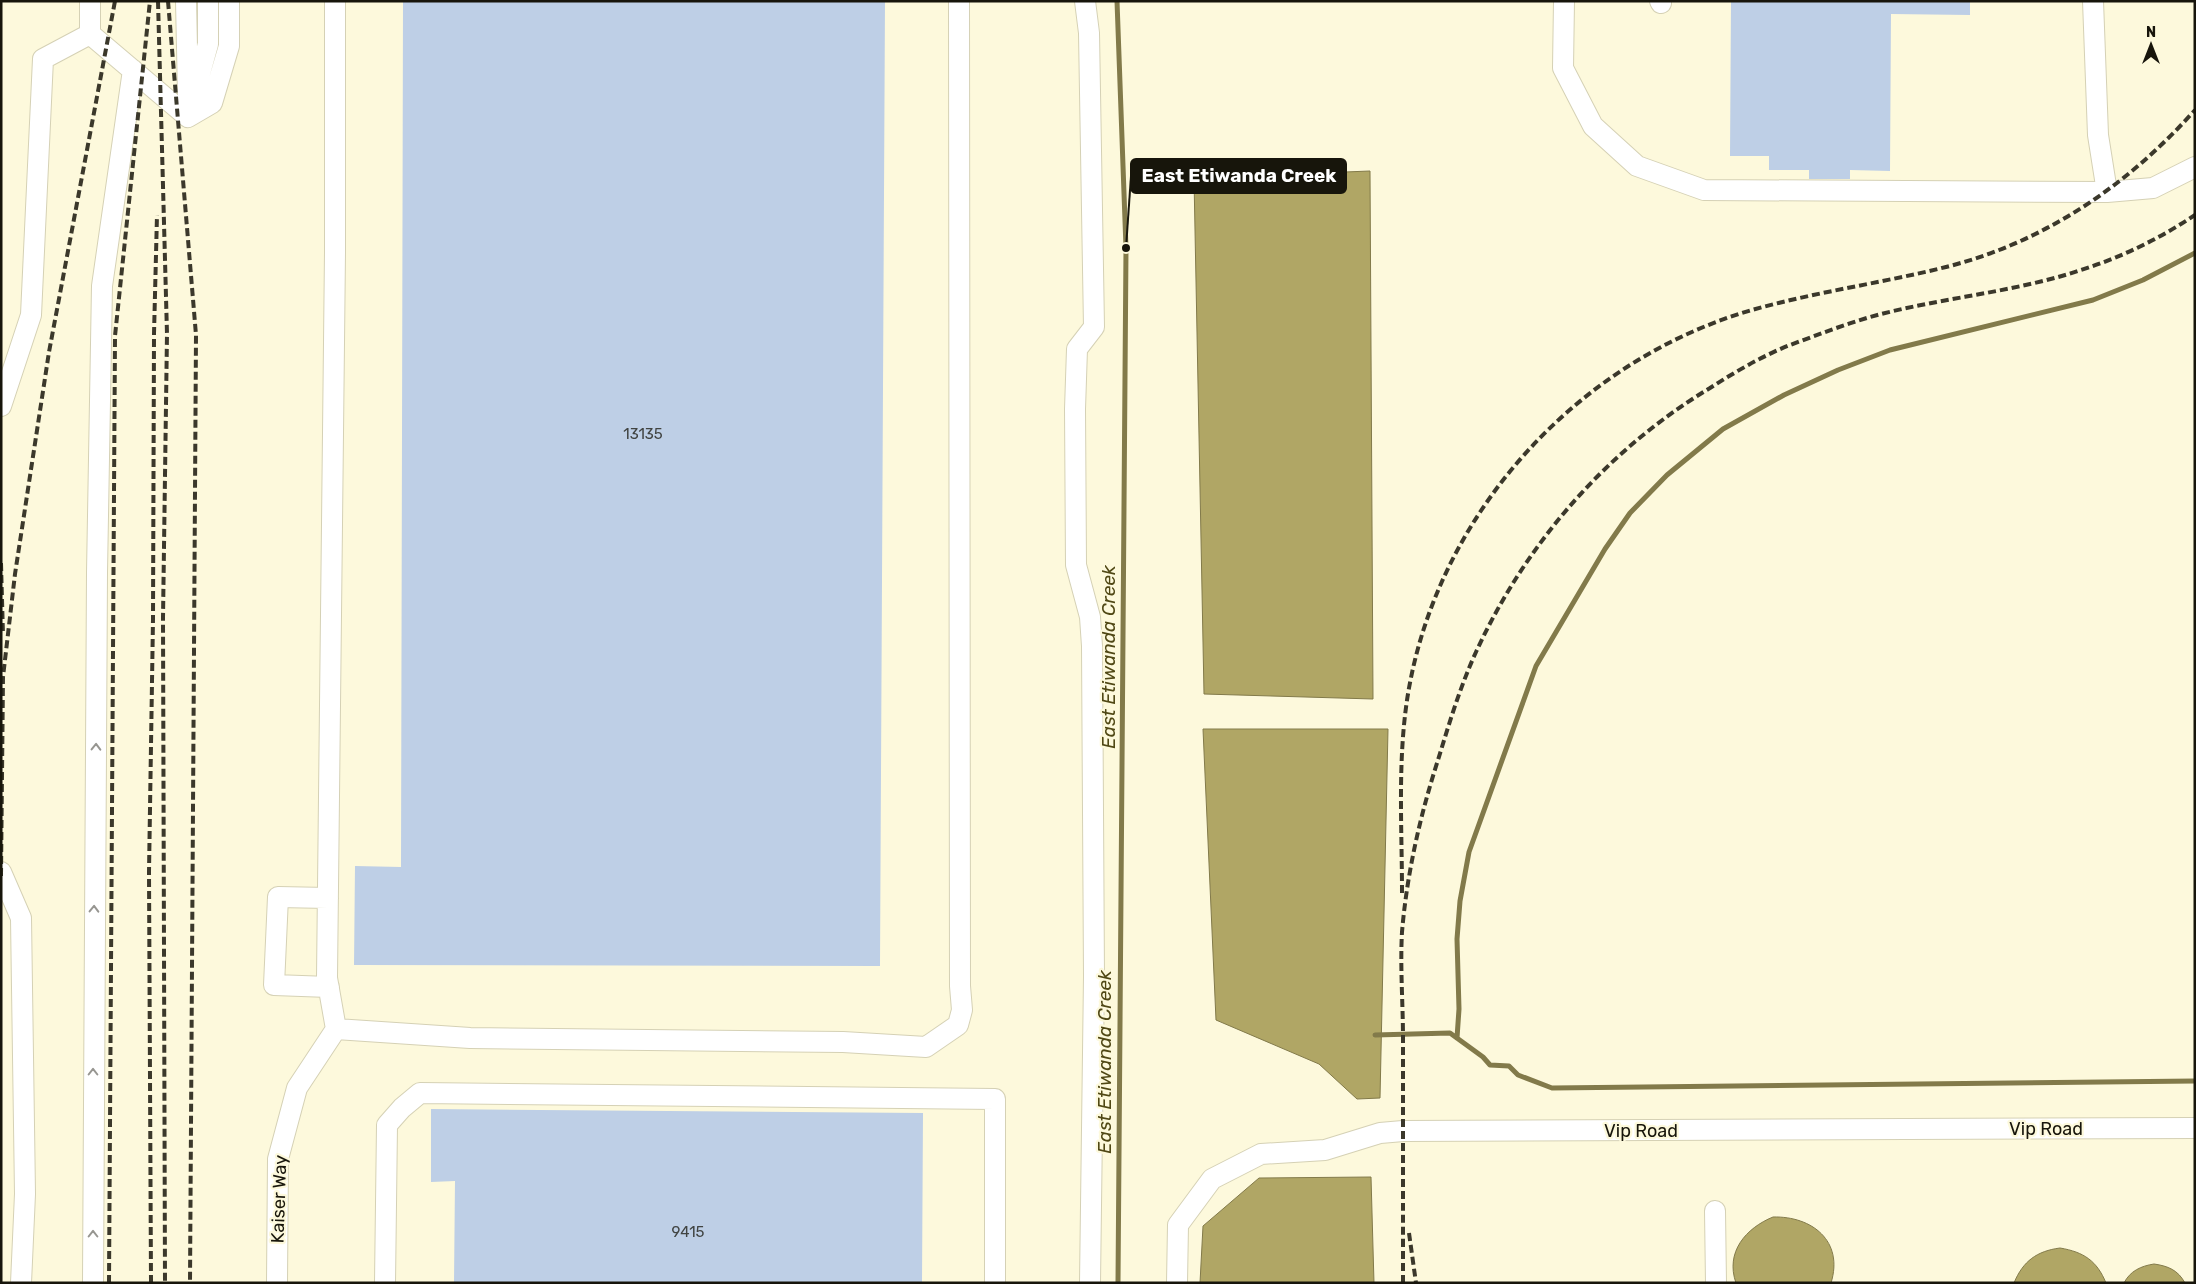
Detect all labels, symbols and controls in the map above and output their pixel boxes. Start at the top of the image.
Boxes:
north arrow [2126,20,2176,70]
text: N [2146,24,2156,41]
callout: East Etiwanda Creek [1131,159,1346,193]
text: East Etiwanda Creek [1142,164,1336,187]
house number: 13135 [623,425,663,443]
water label: East Etiwanda Creek [1097,565,1120,749]
one-way arrow [90,742,101,750]
one-way arrow [89,905,99,912]
water label: East Etiwanda Creek [1093,970,1116,1154]
one-way arrow [88,1067,98,1075]
street label: Vip Road [2009,1118,2083,1140]
street label: Vip Road [1604,1120,1678,1142]
street label: Kaiser Way [266,1154,292,1244]
house number: 9415 [671,1223,705,1241]
one-way arrow [88,1230,98,1238]

